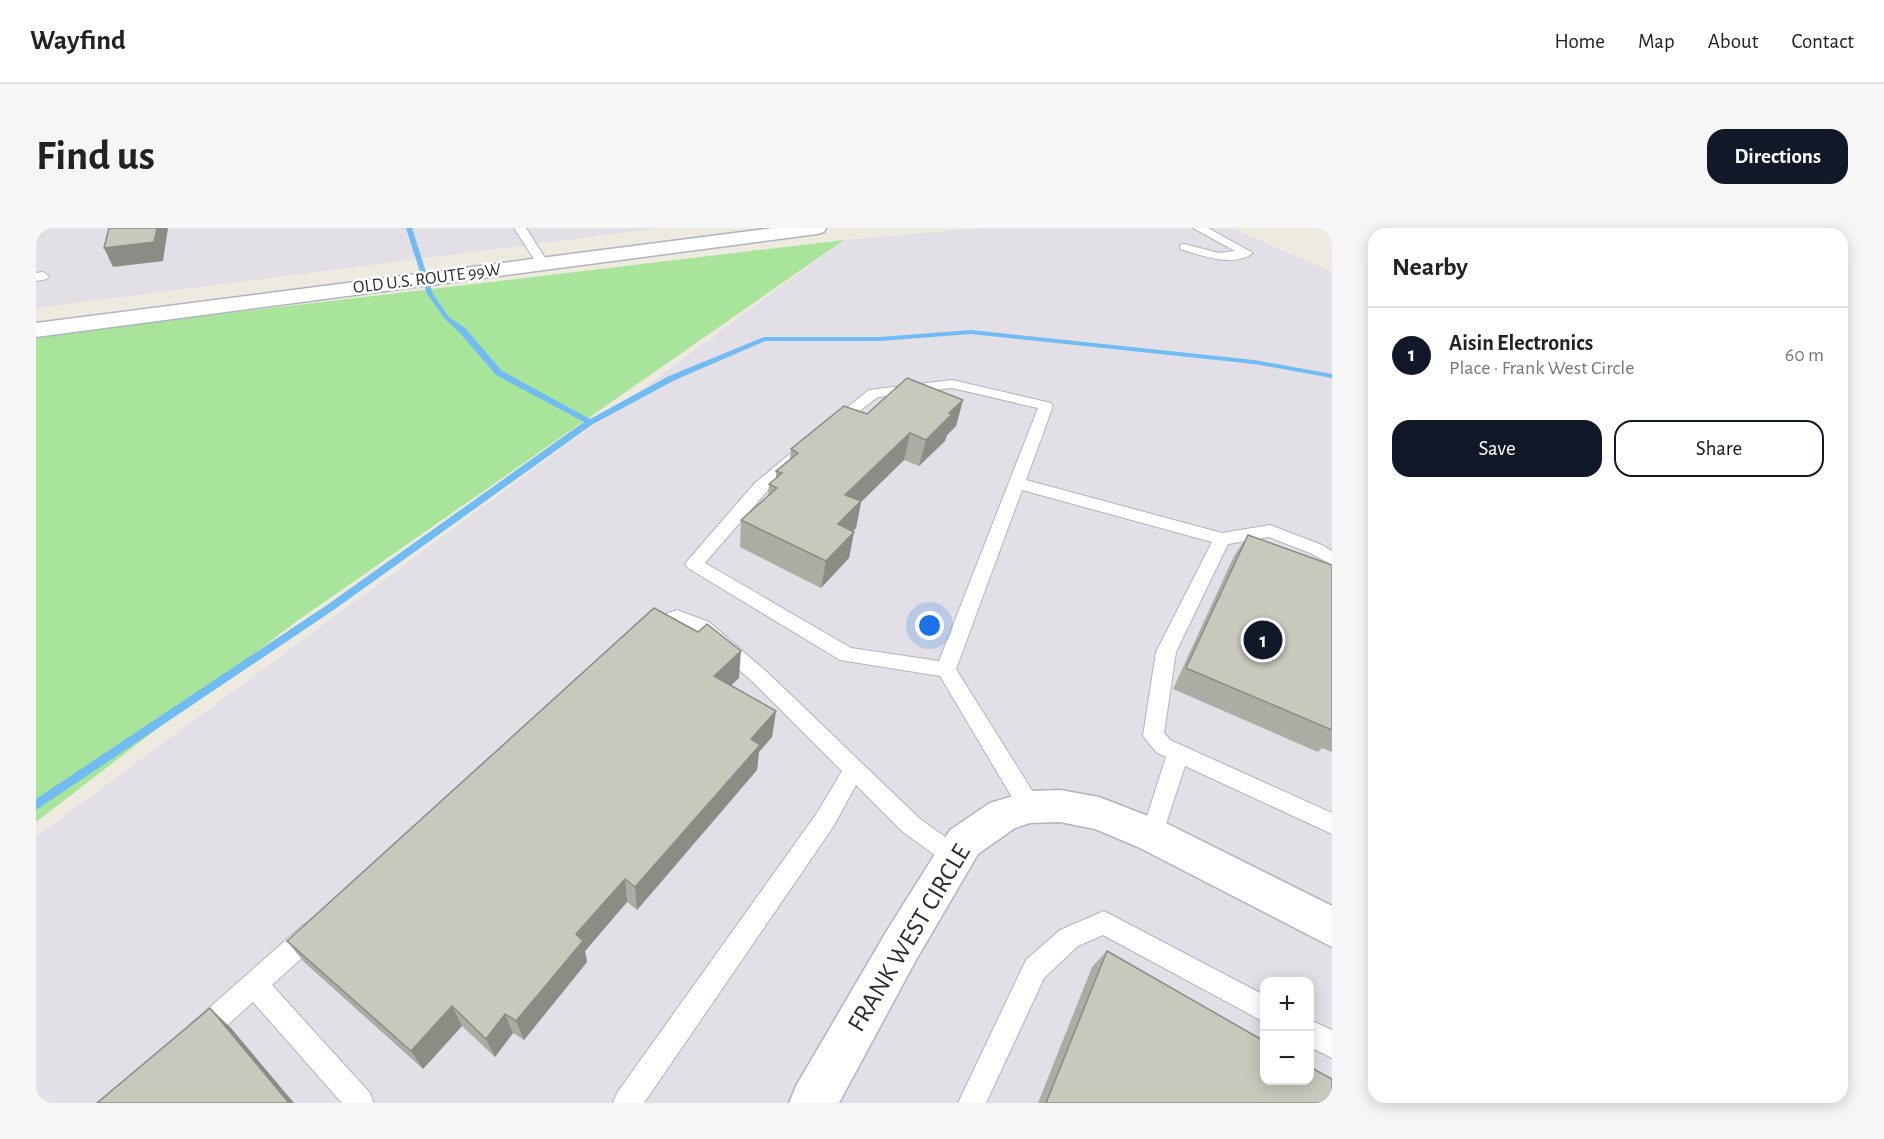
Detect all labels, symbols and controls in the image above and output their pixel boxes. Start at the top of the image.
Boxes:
text: Wayfind [30,27,126,55]
text: Home [1554,31,1605,52]
text: Map [1638,31,1675,52]
text: About [1708,31,1758,52]
text: Contact [1791,31,1854,52]
button: Directions [1707,129,1848,184]
text: Find us [36,135,155,177]
text: Nearby [1392,254,1468,280]
street label: OLD U.S. ROUTE 99W [352,261,502,297]
text: Aisin Electronics [1449,332,1593,354]
text: 1 [1408,345,1415,365]
text: 60 m [1785,345,1824,365]
text: Place · Frank West Circle [1449,358,1634,378]
button: Save [1392,420,1602,477]
button: Share [1614,420,1824,477]
your location [915,611,944,640]
pin: 1 [1244,618,1282,662]
street label: FRANK WEST CIRCLE [843,840,975,1036]
map controls [1260,977,1314,1085]
button: + [1260,977,1314,1031]
button: − [1260,1031,1314,1085]

